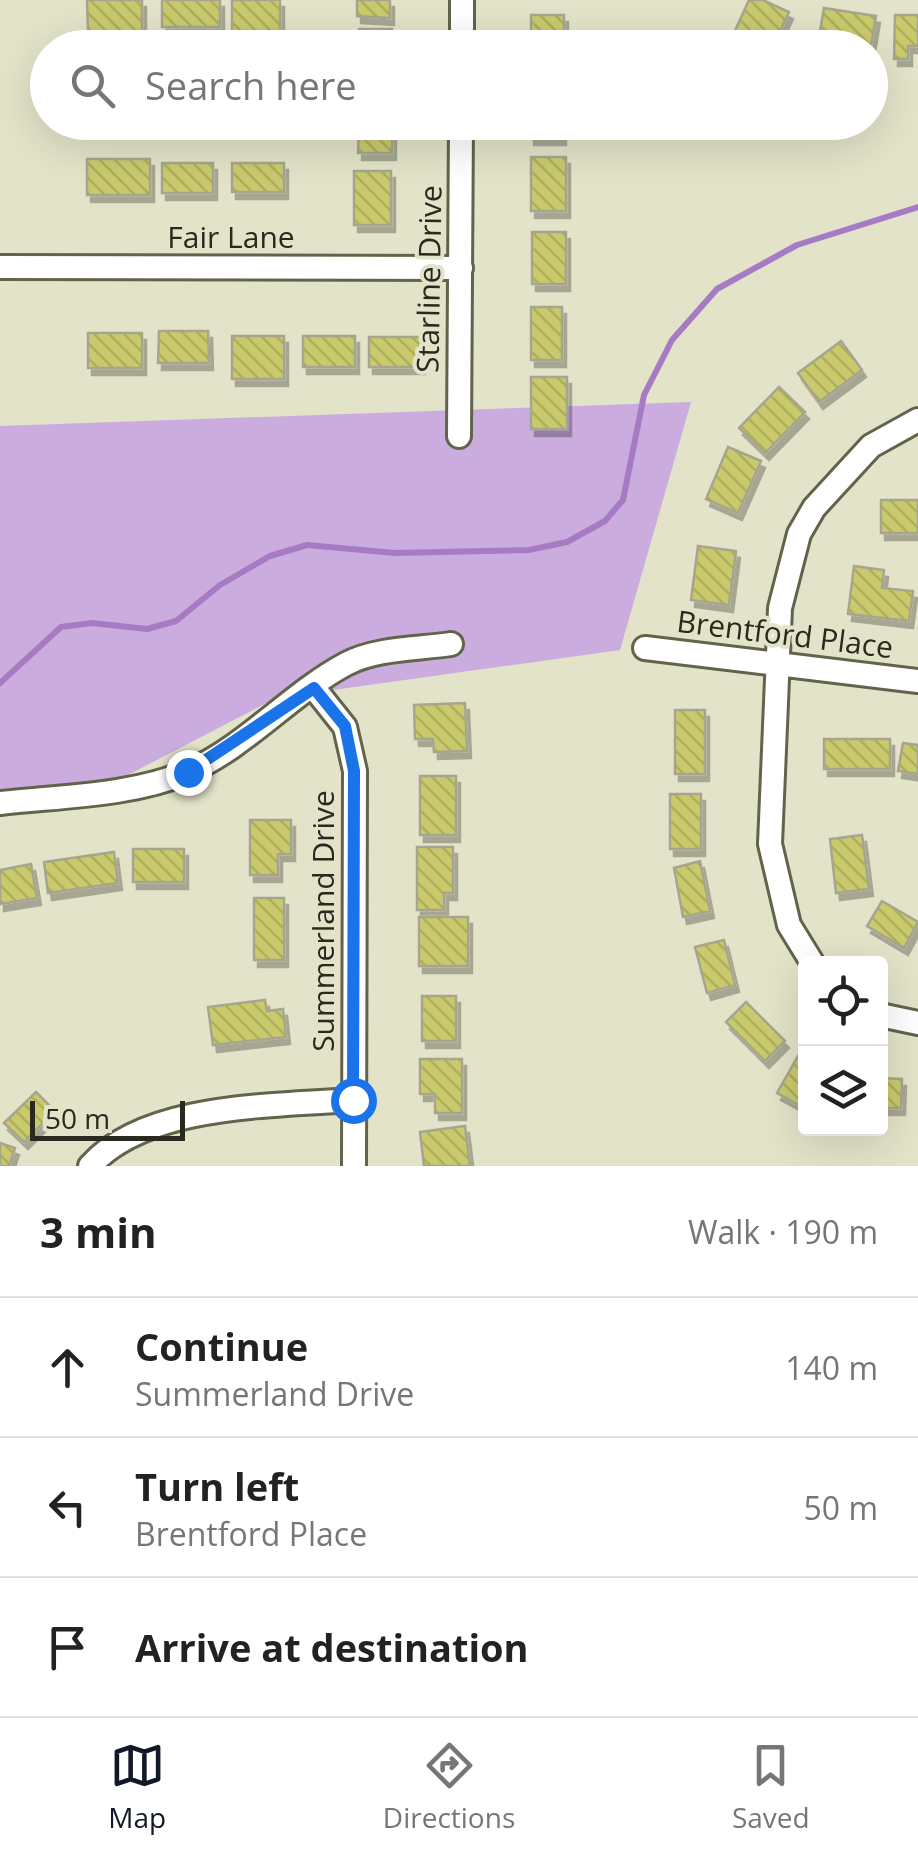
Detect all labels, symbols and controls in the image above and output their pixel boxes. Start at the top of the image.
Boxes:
search box [30,30,888,140]
icon: search [65,58,120,113]
text: Search here [145,59,357,111]
street label: Starline Drive [406,185,451,373]
street label: Fair Lane [167,216,295,257]
street label: Brentford Place [675,600,896,667]
route end [166,750,212,796]
street label: Summerland Drive [302,790,343,1052]
map controls [798,956,888,1136]
button: locate [798,956,888,1046]
button: layers [798,1046,888,1136]
route start [331,1078,377,1124]
scale bar [30,1096,185,1140]
text: 50 m [45,1099,110,1137]
text: 3 min [40,1203,157,1260]
text: Walk · 190 m [688,1210,878,1253]
text: Continue [135,1320,308,1372]
icon: ahead [40,1340,95,1395]
text: 140 m [785,1346,878,1389]
text: Summerland Drive [135,1372,414,1415]
text: Turn left [135,1460,299,1512]
icon: left [40,1480,95,1535]
text: 50 m [803,1486,878,1529]
text: Brentford Place [135,1512,367,1555]
icon: arrive [40,1620,95,1675]
text: Arrive at destination [135,1621,529,1673]
tab: Map [108,1738,166,1836]
tab: Directions [383,1738,515,1836]
tab: Saved [732,1738,810,1836]

